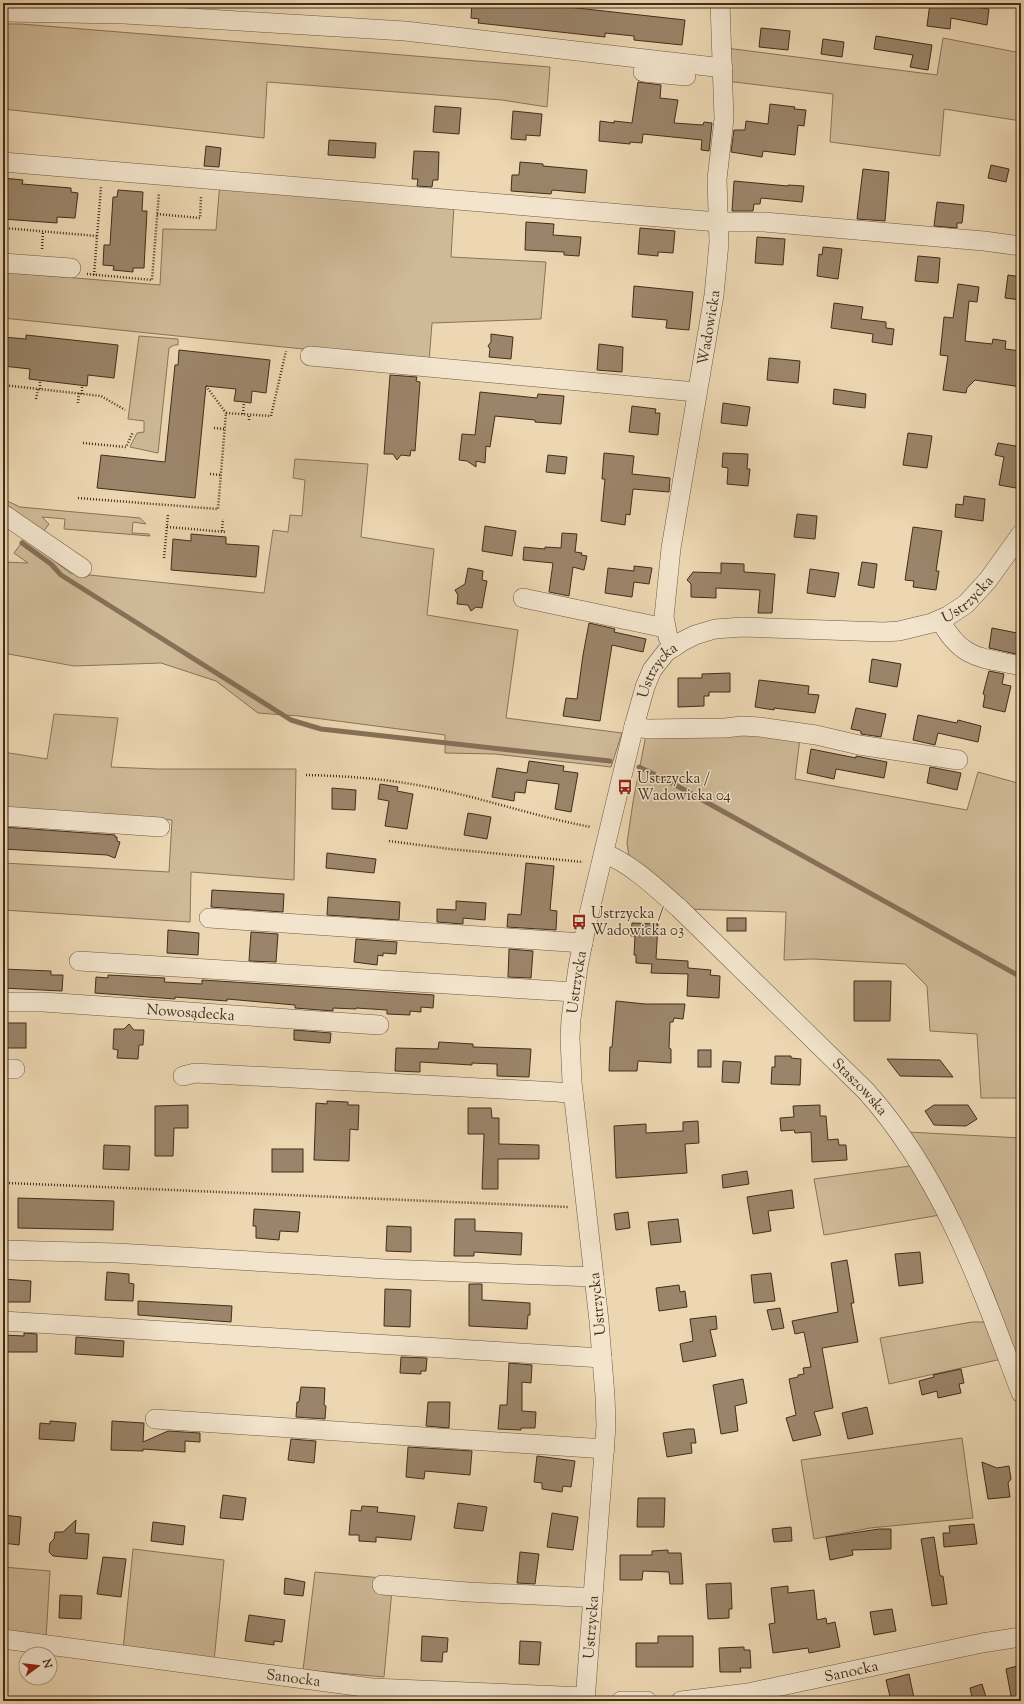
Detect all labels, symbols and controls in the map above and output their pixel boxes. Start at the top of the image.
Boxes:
street label: Wadowicka [693,289,726,367]
street label: Ustrzycka [939,572,999,629]
street label: Ustrzycka [633,638,682,701]
place label: Ustrzycka / Wadowicka 04 [637,769,731,807]
bus stop icon: Ustrzycka / Wadowicka 04 [616,778,634,796]
place label: Ustrzycka / Wadowicka 03 [591,904,684,942]
bus stop icon: Ustrzycka / Wadowicka 03 [570,913,588,931]
street label: Ustrzycka [563,949,593,1015]
street label: Nowosądecka [146,1000,235,1027]
street label: Staszowska [827,1054,892,1121]
street label: Ustrzycka [585,1271,612,1337]
street label: Ustrzycka [579,1595,605,1660]
north arrow [18,1646,58,1686]
text: N [38,1656,56,1670]
street label: Sanocka [823,1656,880,1688]
street label: Sanocka [265,1665,322,1693]

